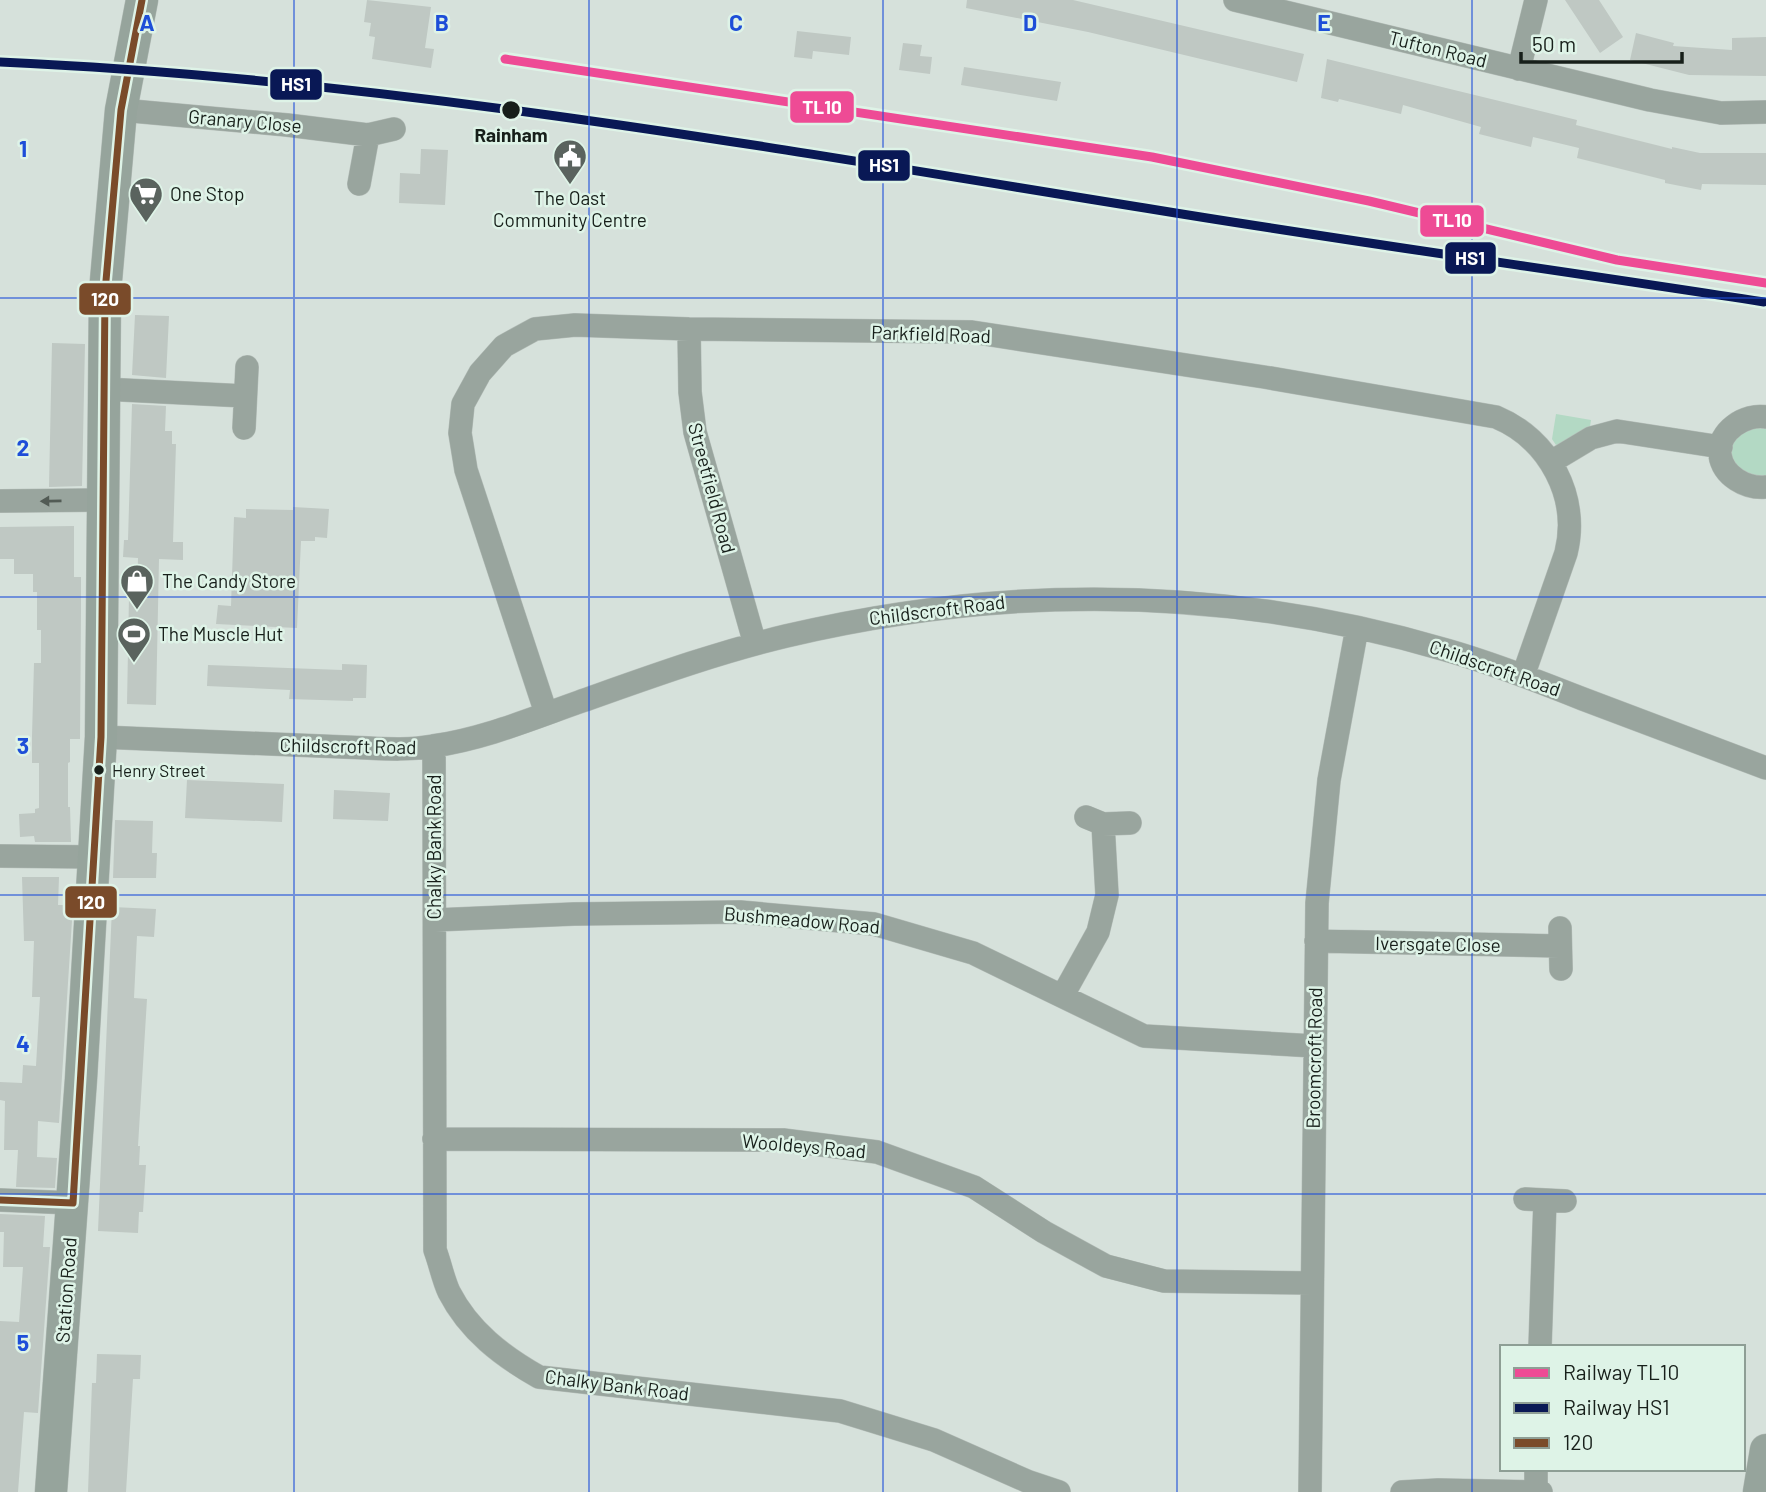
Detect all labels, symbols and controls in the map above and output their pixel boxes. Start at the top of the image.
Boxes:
text: A [139,8,155,36]
text: B [435,8,449,36]
text: C [729,8,743,36]
text: D [1023,8,1037,36]
text: E [1317,8,1331,36]
scale bar [1521,21,1682,65]
street label: Tufton Road [1387,25,1489,72]
text: 50 m [1532,31,1576,56]
line badge: HS1 [269,68,323,101]
text: HS1 [281,72,311,95]
line badge: TL10 [789,90,855,124]
text: TL10 [802,95,842,118]
marker: Rainham [500,99,522,121]
street label: Granary Close [187,104,303,137]
place label: Rainham [474,123,548,146]
text: 1 [19,134,27,162]
public building icon: The Oast Community Centre [551,137,589,186]
line badge: HS1 [857,149,911,182]
text: HS1 [869,153,899,176]
supermarket icon: One Stop [127,175,165,224]
place label: One Stop [170,182,244,205]
place label: The Oast Community Centre [493,186,647,231]
line badge: TL10 [1419,204,1485,238]
text: TL10 [1432,208,1472,231]
line badge: HS1 [1444,241,1497,275]
text: HS1 [1455,246,1485,269]
line badge: 120 [78,282,132,316]
text: 120 [91,287,119,310]
street label: Parkfield Road [871,320,991,347]
street label: Streetfield Road [684,420,741,556]
text: 2 [17,433,29,461]
one-way arrow [40,495,62,507]
shop icon: The Candy Store [118,562,156,611]
place label: The Candy Store [162,569,296,592]
street label: Childscroft Road [868,590,1006,629]
sports icon: The Muscle Hut [115,615,153,664]
place label: The Muscle Hut [158,622,283,645]
street label: Childscroft Road [1427,634,1564,701]
text: 3 [17,731,29,759]
street label: Childscroft Road [279,733,417,758]
place label: Henry Street [112,760,206,780]
marker: Henry Street [92,763,106,777]
street label: Chalky Bank Road [422,774,445,920]
line badge: 120 [64,885,118,919]
text: 120 [77,890,105,913]
street label: Bushmeadow Road [723,901,881,938]
street label: Iversgate Close [1375,931,1501,956]
street label: Broomcroft Road [1301,987,1326,1129]
text: 4 [16,1029,30,1057]
street label: Wooldeys Road [741,1129,867,1162]
street label: Station Road [50,1236,81,1344]
text: 5 [17,1328,29,1356]
legend [1500,1345,1745,1471]
text: Railway TL10 [1563,1359,1679,1384]
street label: Chalky Bank Road [544,1364,690,1405]
text: Railway HS1 [1563,1394,1670,1419]
text: 120 [1563,1429,1593,1454]

